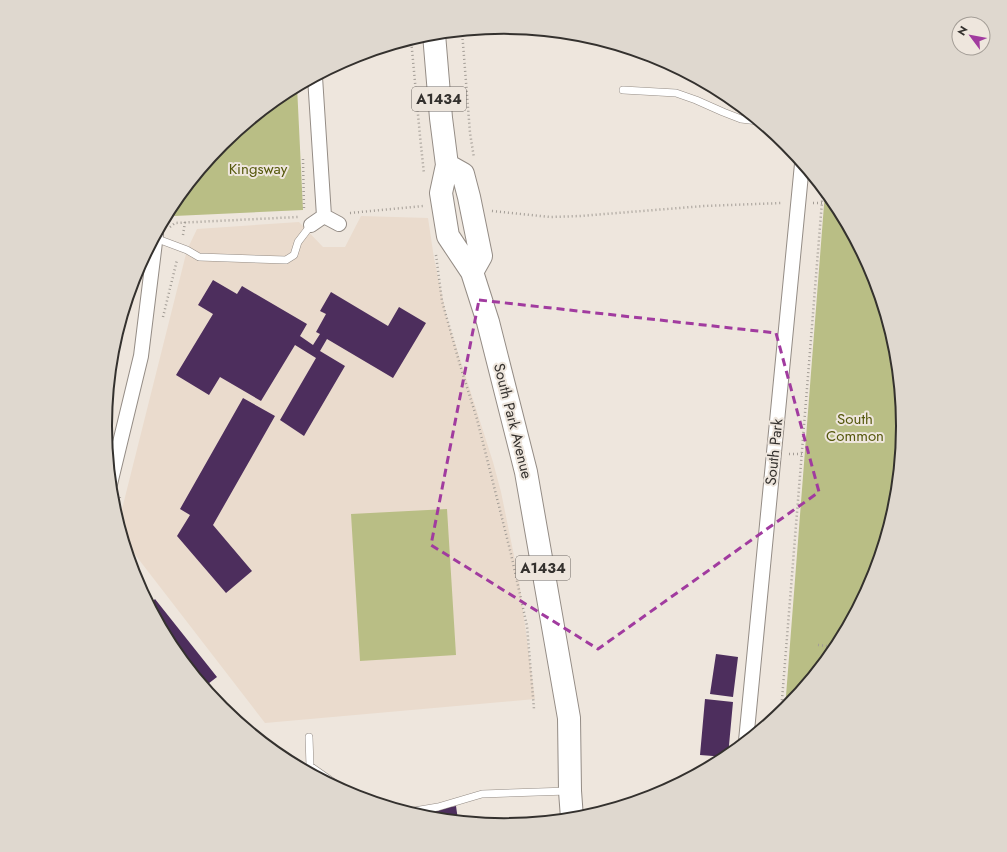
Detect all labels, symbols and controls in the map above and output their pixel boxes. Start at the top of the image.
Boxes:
north arrow [951,16,991,56]
text: N [953,23,972,39]
road number: A1434 [412,87,466,111]
park label: Kingsway [229,158,288,180]
street label: South Park Avenue [488,361,538,481]
park label: South Common [826,408,884,447]
street label: South Park [760,417,788,486]
road number: A1434 [516,556,570,580]

